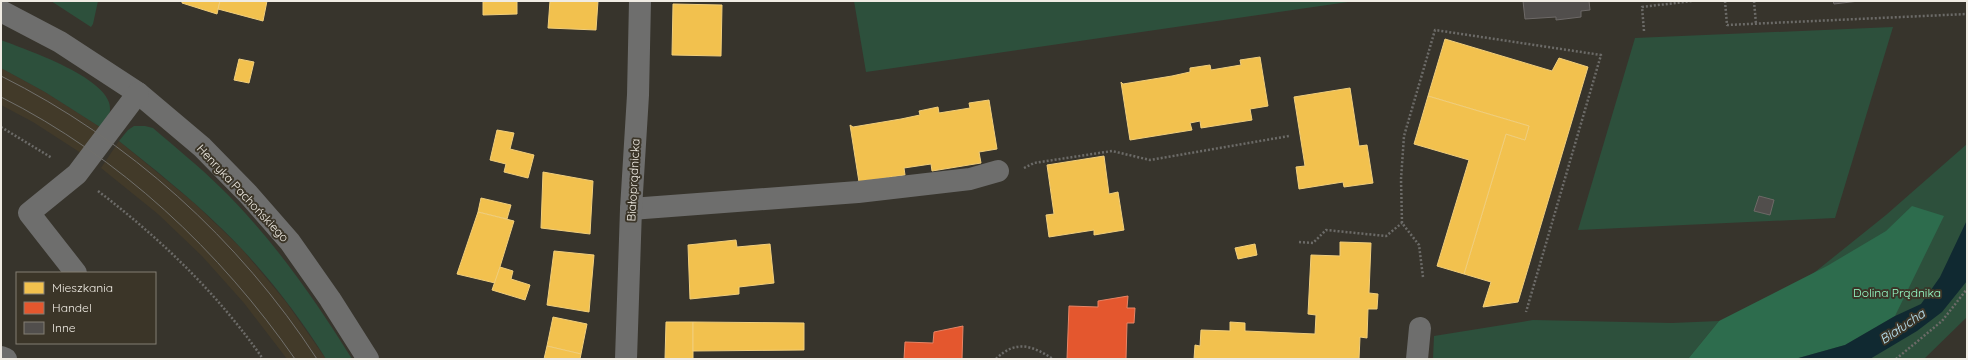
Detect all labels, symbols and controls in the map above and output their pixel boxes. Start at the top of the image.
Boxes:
street label: Białoprądnicka [623,138,643,222]
street label: Henryka Pachońskiego [194,141,292,245]
legend [16,272,156,344]
text: Mieszkania [52,280,113,295]
park label: Dolina Prądnika [1853,285,1941,300]
text: Handel [52,300,92,315]
water label: Białucha [1876,304,1929,347]
text: Inne [52,320,76,335]

